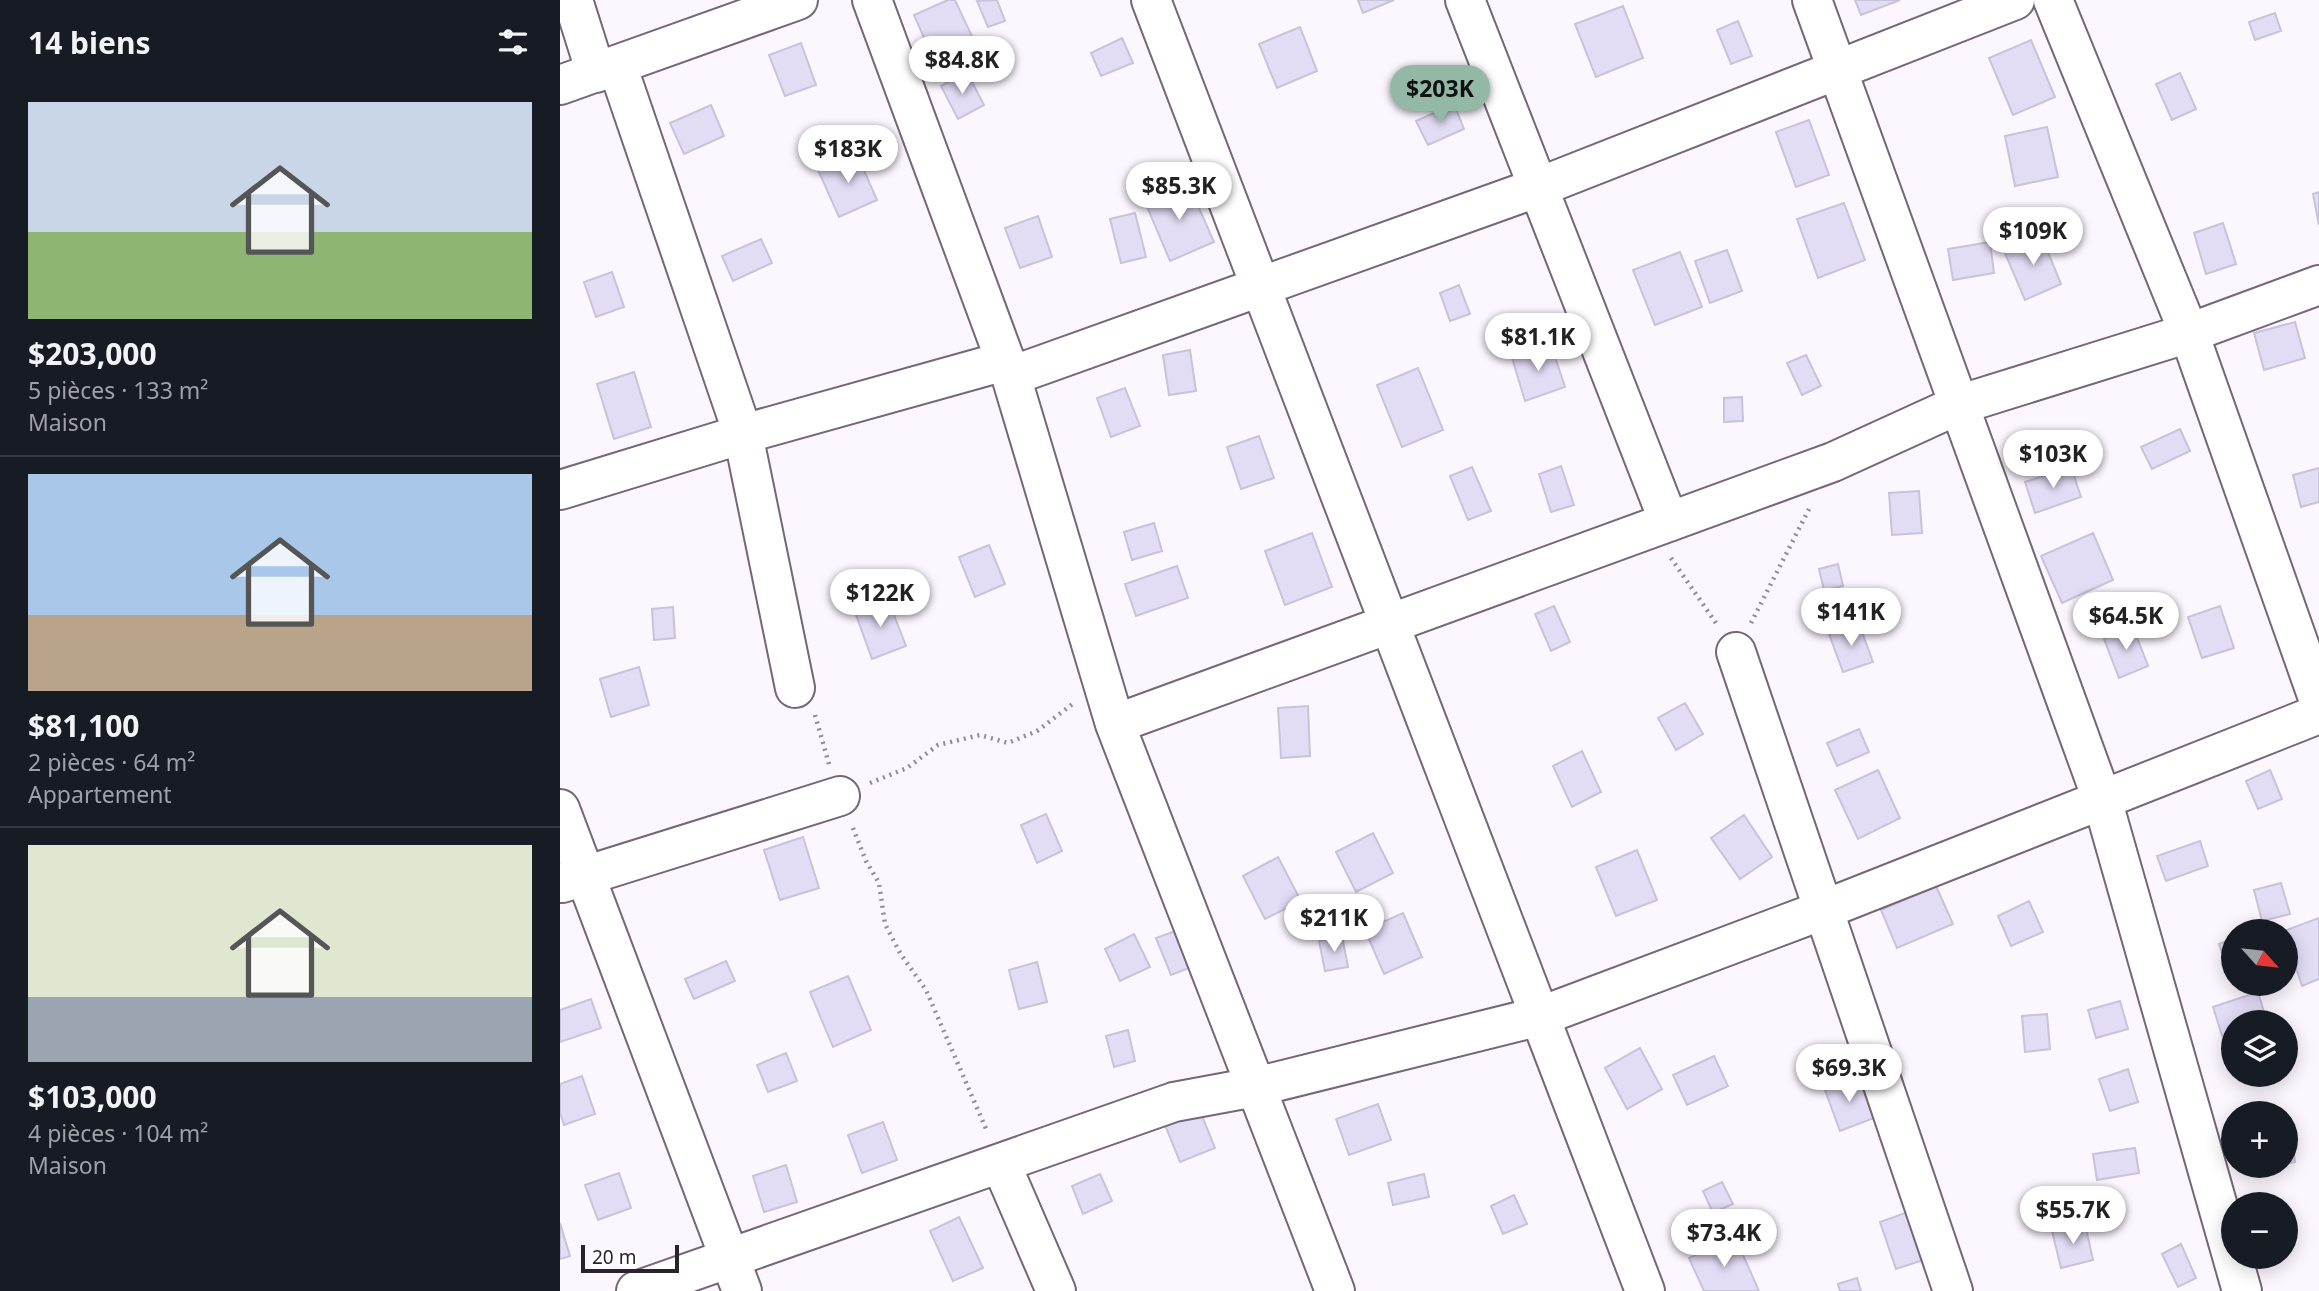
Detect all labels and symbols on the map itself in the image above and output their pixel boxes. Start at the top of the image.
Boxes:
pin: $84.8K [905,36,1019,96]
pin: $203K [1391,66,1489,125]
pin: $183K [799,125,897,185]
pin: $85.3K [1122,162,1236,222]
pin: $109K [1984,208,2082,267]
pin: $81.1K [1481,314,1595,373]
pin: $103K [2004,430,2102,490]
pin: $122K [831,570,929,629]
pin: $141K [1802,588,1900,648]
pin: $64.5K [2069,592,2183,652]
pin: $211K [1285,894,1383,954]
north arrow [2221,919,2298,996]
pin: $69.3K [1792,1044,1906,1104]
pin: $55.7K [2016,1186,2130,1246]
pin: $73.4K [1667,1210,1781,1269]
scale bar [581,1242,679,1274]

